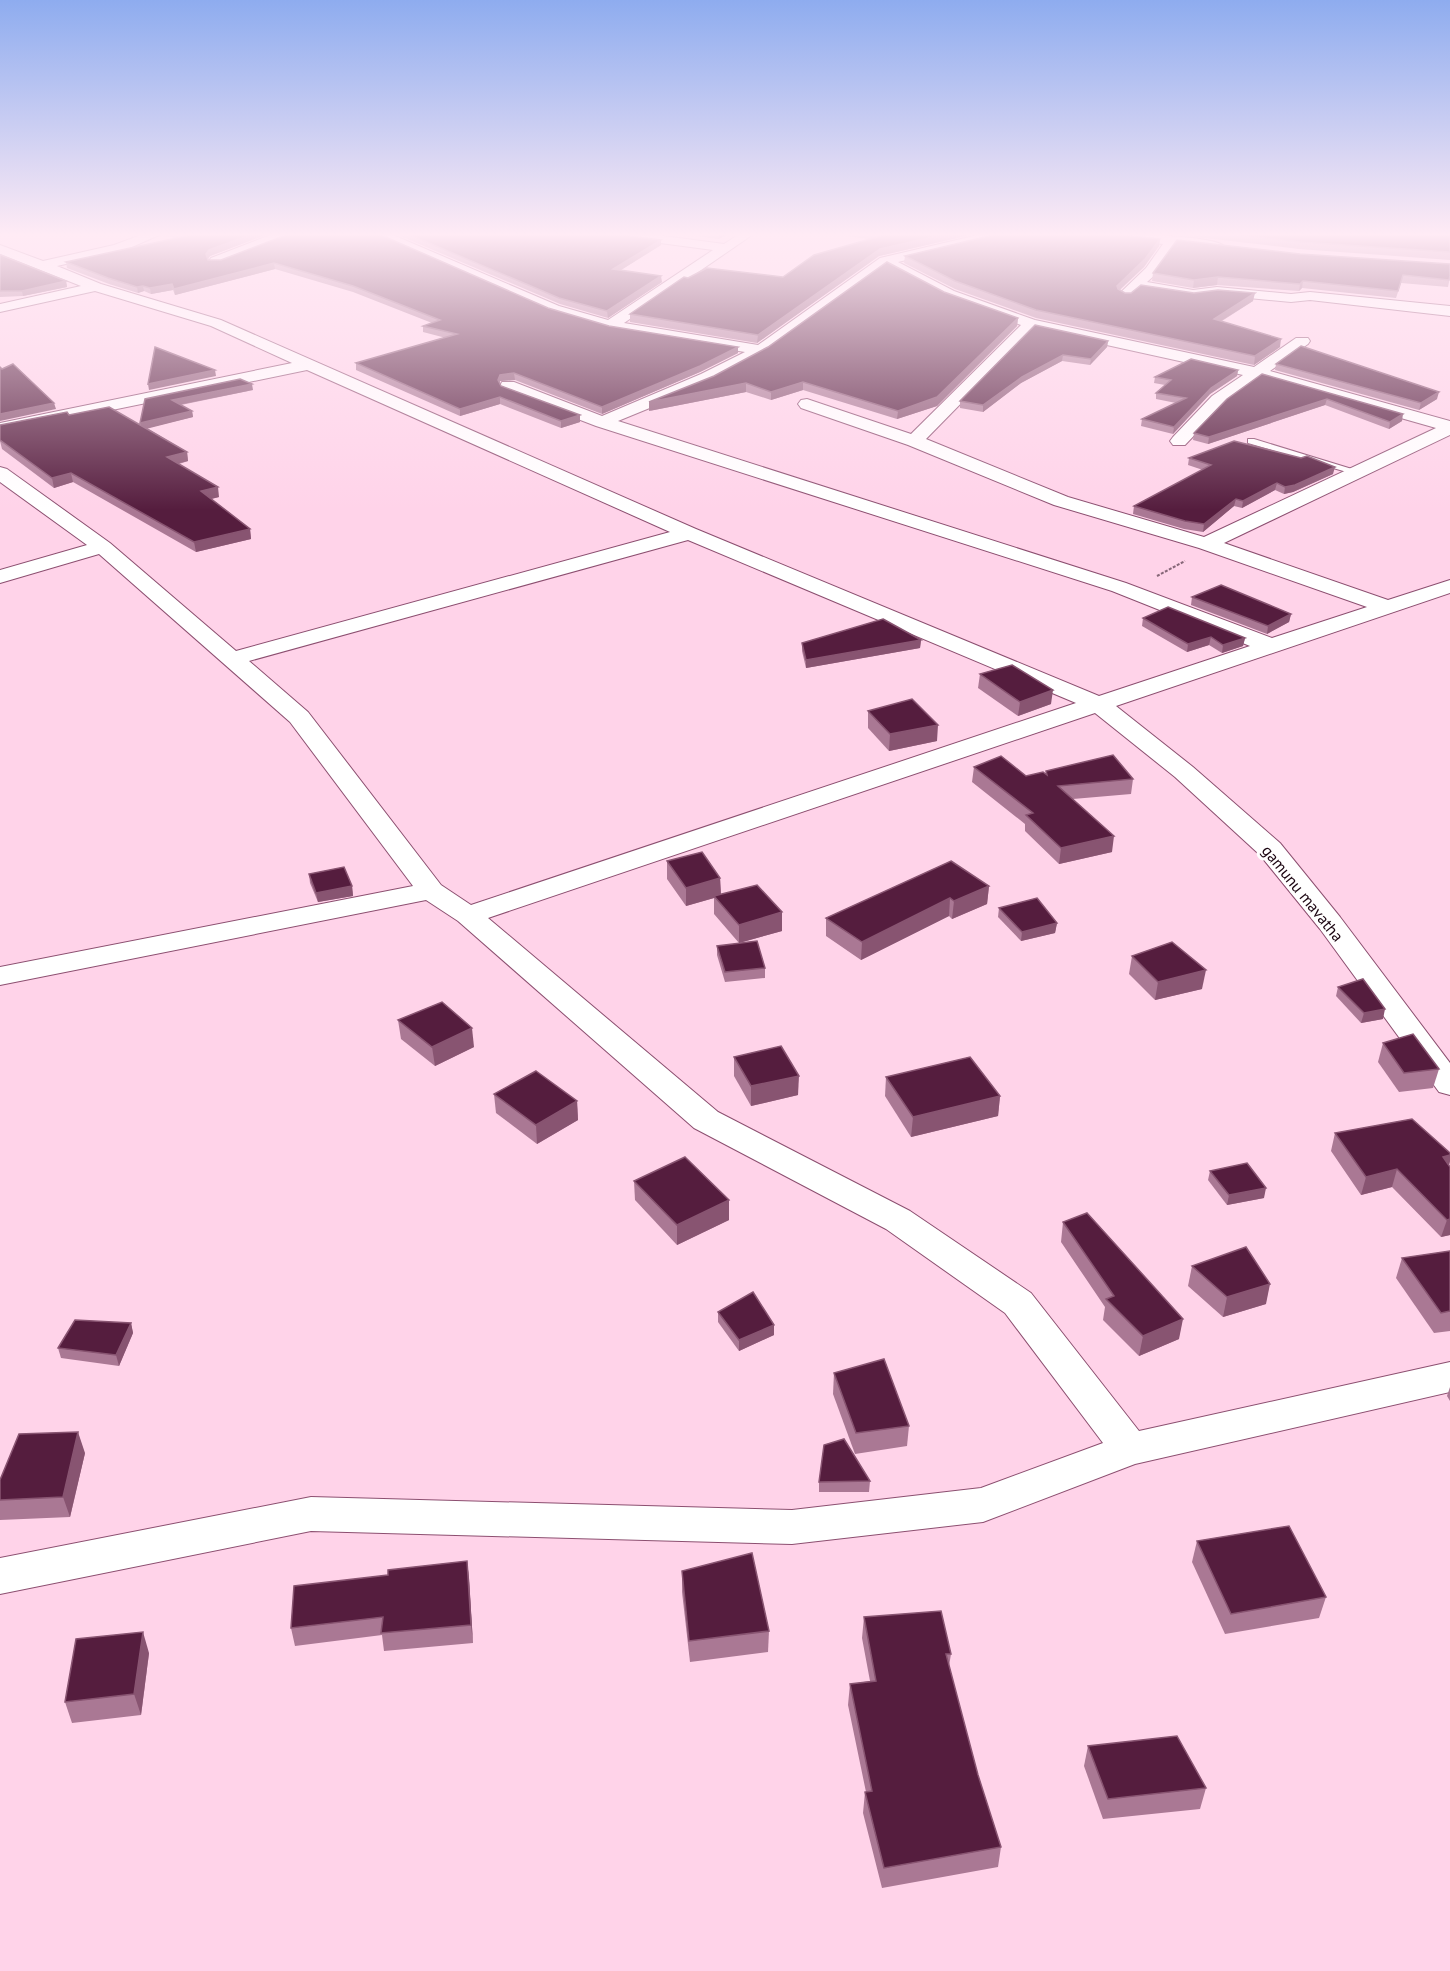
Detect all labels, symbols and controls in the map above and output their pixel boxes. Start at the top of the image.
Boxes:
street label: gamunu mavatha [1258,841,1348,945]

